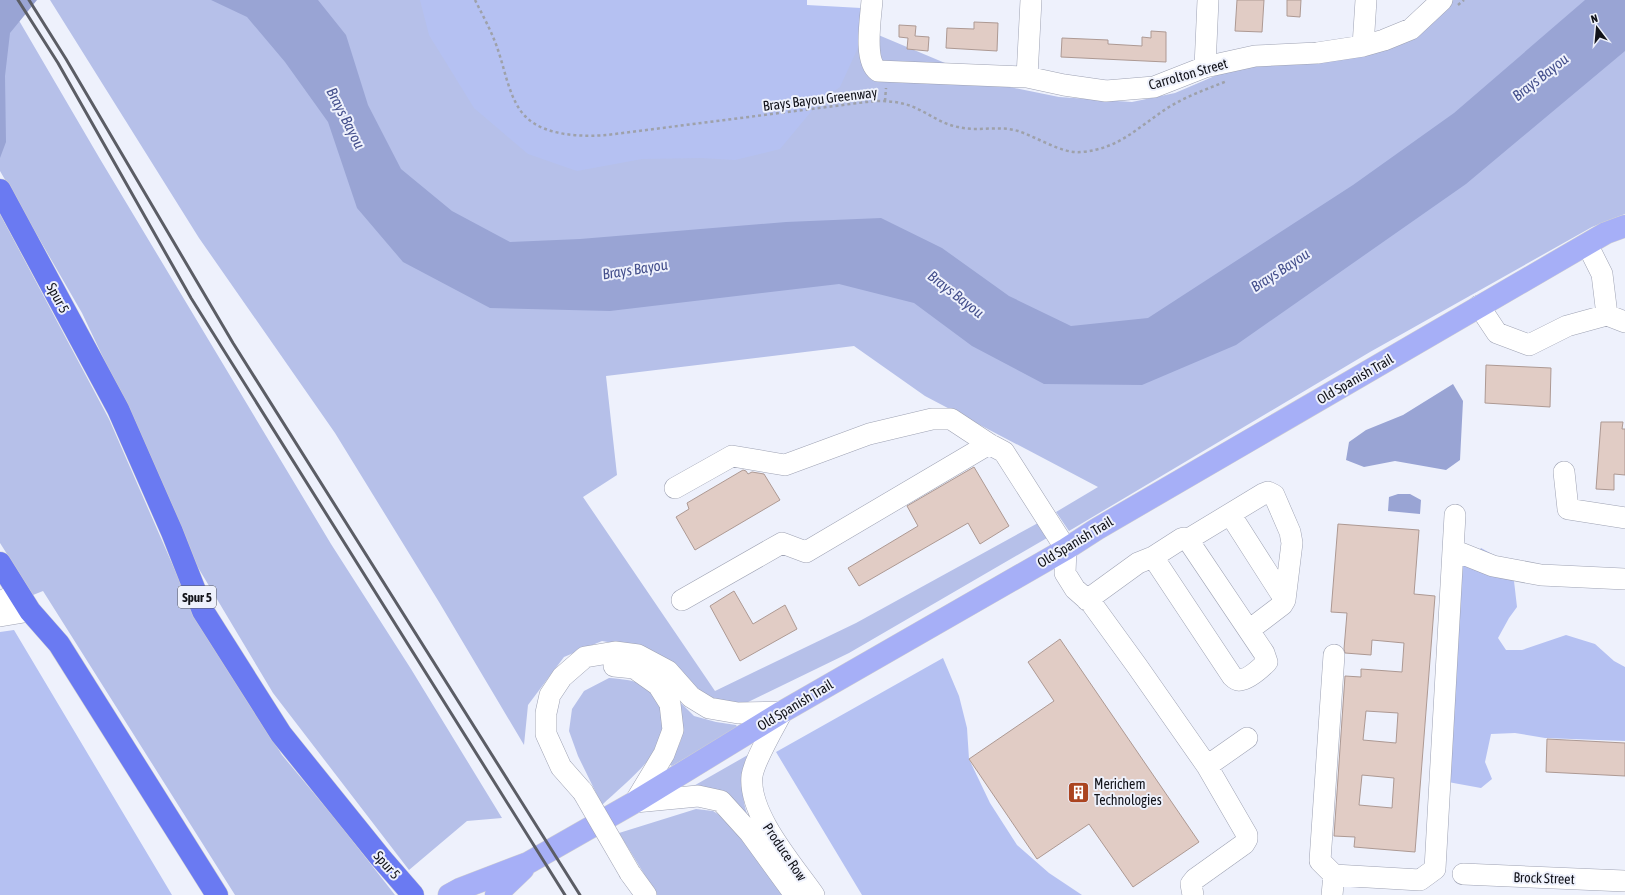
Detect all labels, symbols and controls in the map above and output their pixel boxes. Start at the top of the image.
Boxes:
north arrow [1577,8,1617,48]
text: N [1589,12,1599,25]
water label: Brays Bayou [1509,50,1571,104]
street label: Carrolton Street [1147,55,1229,93]
street label: Brays Bayou Greenway [762,84,878,114]
water label: Brays Bayou [323,85,369,151]
water label: Brays Bayou [1248,245,1312,295]
water label: Brays Bayou [601,255,669,283]
water label: Brays Bayou [925,267,987,321]
street label: Spur 5 [43,280,73,316]
street label: Old Spanish Trail [1314,351,1396,407]
street label: Old Spanish Trail [1034,513,1116,571]
road number: Spur 5 [178,586,216,608]
street label: Old Spanish Trail [754,676,836,734]
place label: Merichem Technologies [1094,776,1162,808]
building icon: Merichem Technologies [1065,779,1091,805]
street label: Produce Row [760,820,811,884]
street label: Spur 5 [370,848,404,882]
street label: Brock Street [1513,869,1575,887]

